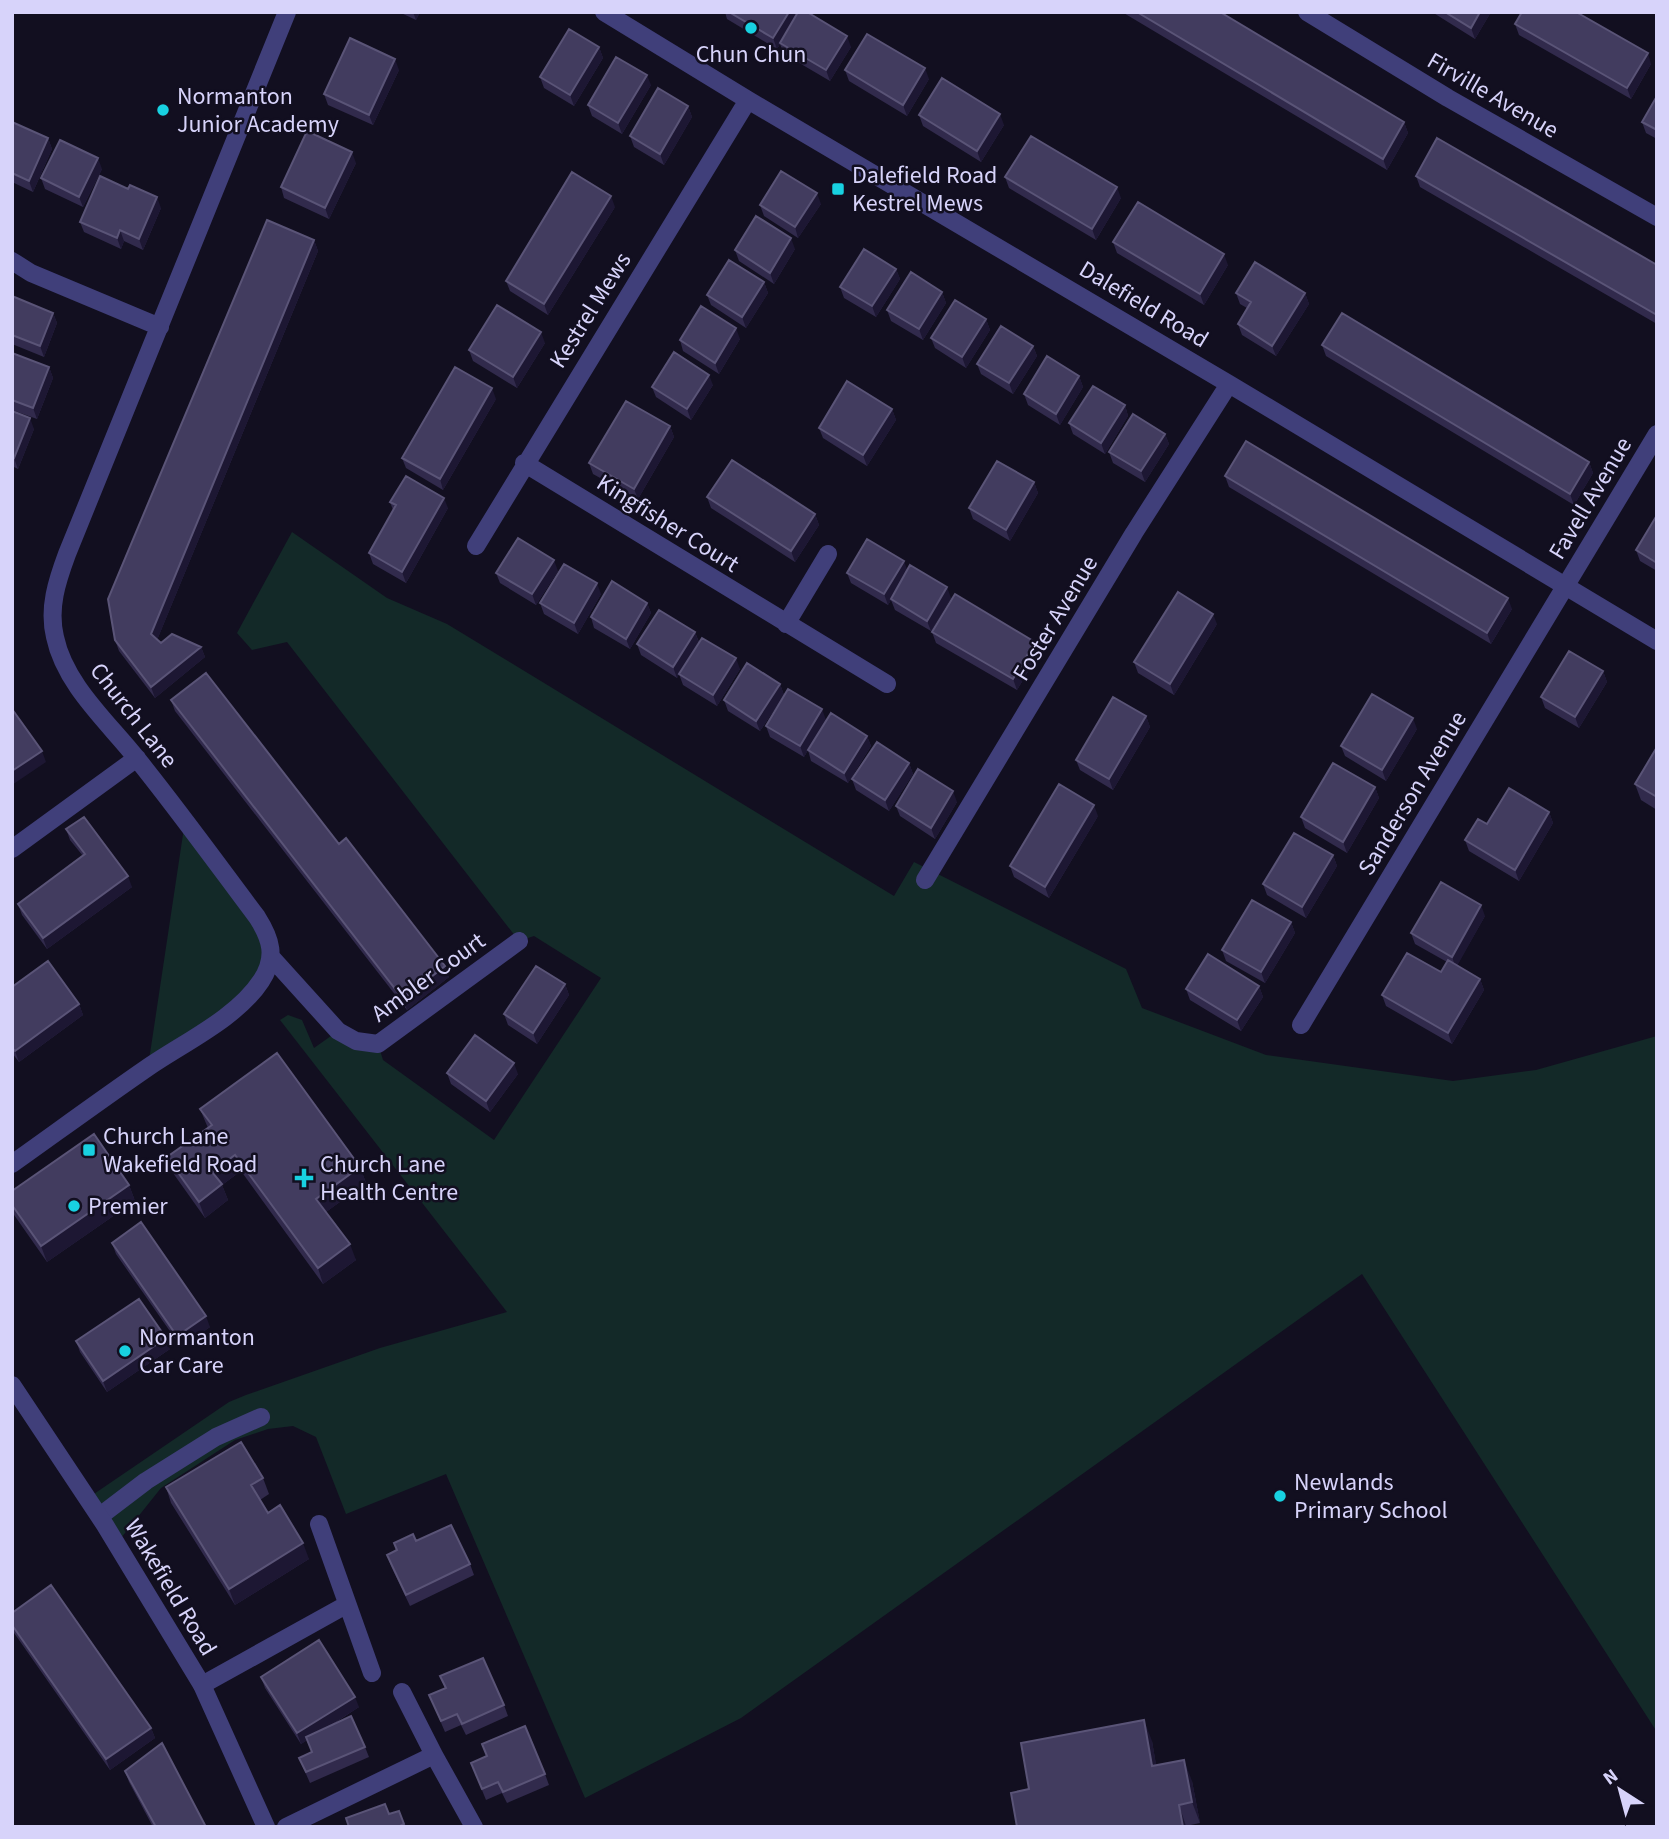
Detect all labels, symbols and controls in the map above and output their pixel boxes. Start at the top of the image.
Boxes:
marker: Chun Chun [743,20,759,36]
place label: Chun Chun [696,37,806,72]
street label: Firville Avenue [1420,44,1565,147]
place label: Normanton Junior Academy [177,79,339,142]
marker: Normanton Junior Academy [155,102,171,118]
place label: Dalefield Road Kestrel Mews [852,158,997,221]
marker: Dalefield Road Kestrel Mews [830,181,846,197]
street label: Kestrel Mews [541,245,640,375]
street label: Dalefield Road [1072,252,1215,357]
street label: Favell Avenue [1540,430,1641,566]
street label: Kingfisher Court [590,466,746,581]
street label: Foster Avenue [1004,549,1107,688]
street label: Church Lane [81,655,186,776]
street label: Sanderson Avenue [1349,704,1475,882]
street label: Ambler Court [364,924,493,1031]
place label: Church Lane Wakefield Road [103,1119,257,1182]
marker: Church Lane Wakefield Road [81,1142,97,1158]
place label: Church Lane Health Centre [320,1147,458,1210]
marker: Church Lane Health Centre [294,1168,314,1188]
place label: Premier [88,1189,168,1224]
marker: Premier [66,1198,82,1214]
place label: Normanton Car Care [139,1320,255,1383]
marker: Normanton Car Care [117,1343,133,1359]
place label: Newlands Primary School [1294,1465,1448,1528]
marker: Newlands Primary School [1272,1488,1288,1504]
street label: Wakefield Road [116,1512,225,1662]
north arrow [1585,1755,1655,1825]
text: N [1598,1763,1624,1792]

